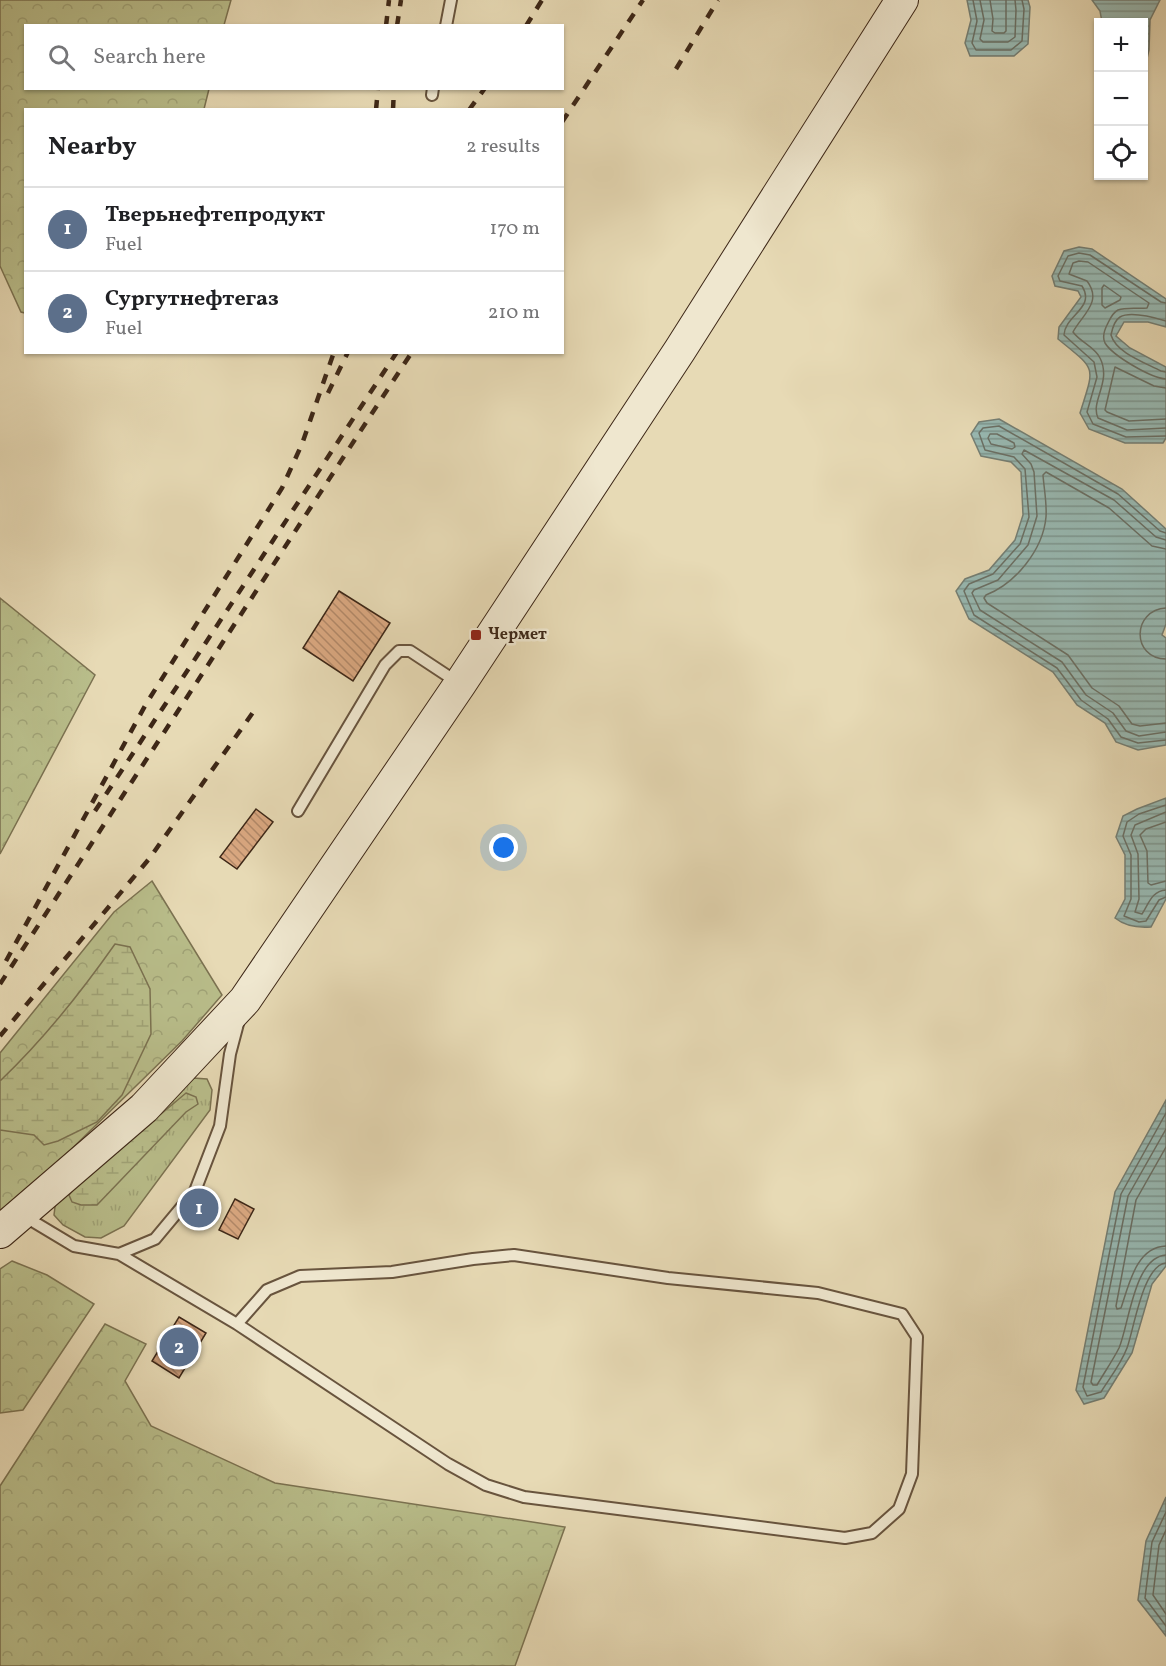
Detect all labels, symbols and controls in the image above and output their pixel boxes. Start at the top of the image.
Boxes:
map controls [1094,18,1148,180]
button: + [1094,18,1148,72]
search box [24,24,564,90]
icon: search [45,41,78,74]
text: Search here [93,42,206,73]
button: − [1094,72,1148,126]
button: locate [1094,126,1148,180]
text: Nearby [48,129,137,165]
text: 2 results [466,133,540,161]
text: Тверьнефтепродукт [105,200,325,231]
text: 1 [63,215,72,243]
text: 170 m [490,215,540,243]
text: Fuel [105,231,142,259]
text: Сургутнефтегаз [105,284,279,315]
text: 2 [62,299,73,327]
text: 210 m [488,299,540,327]
text: Fuel [105,315,142,343]
place label: Чермет [488,624,547,646]
marker: Чермет [469,628,483,642]
your location [489,833,518,862]
pin: 1 [180,1186,218,1230]
pin: 2 [160,1324,198,1370]

